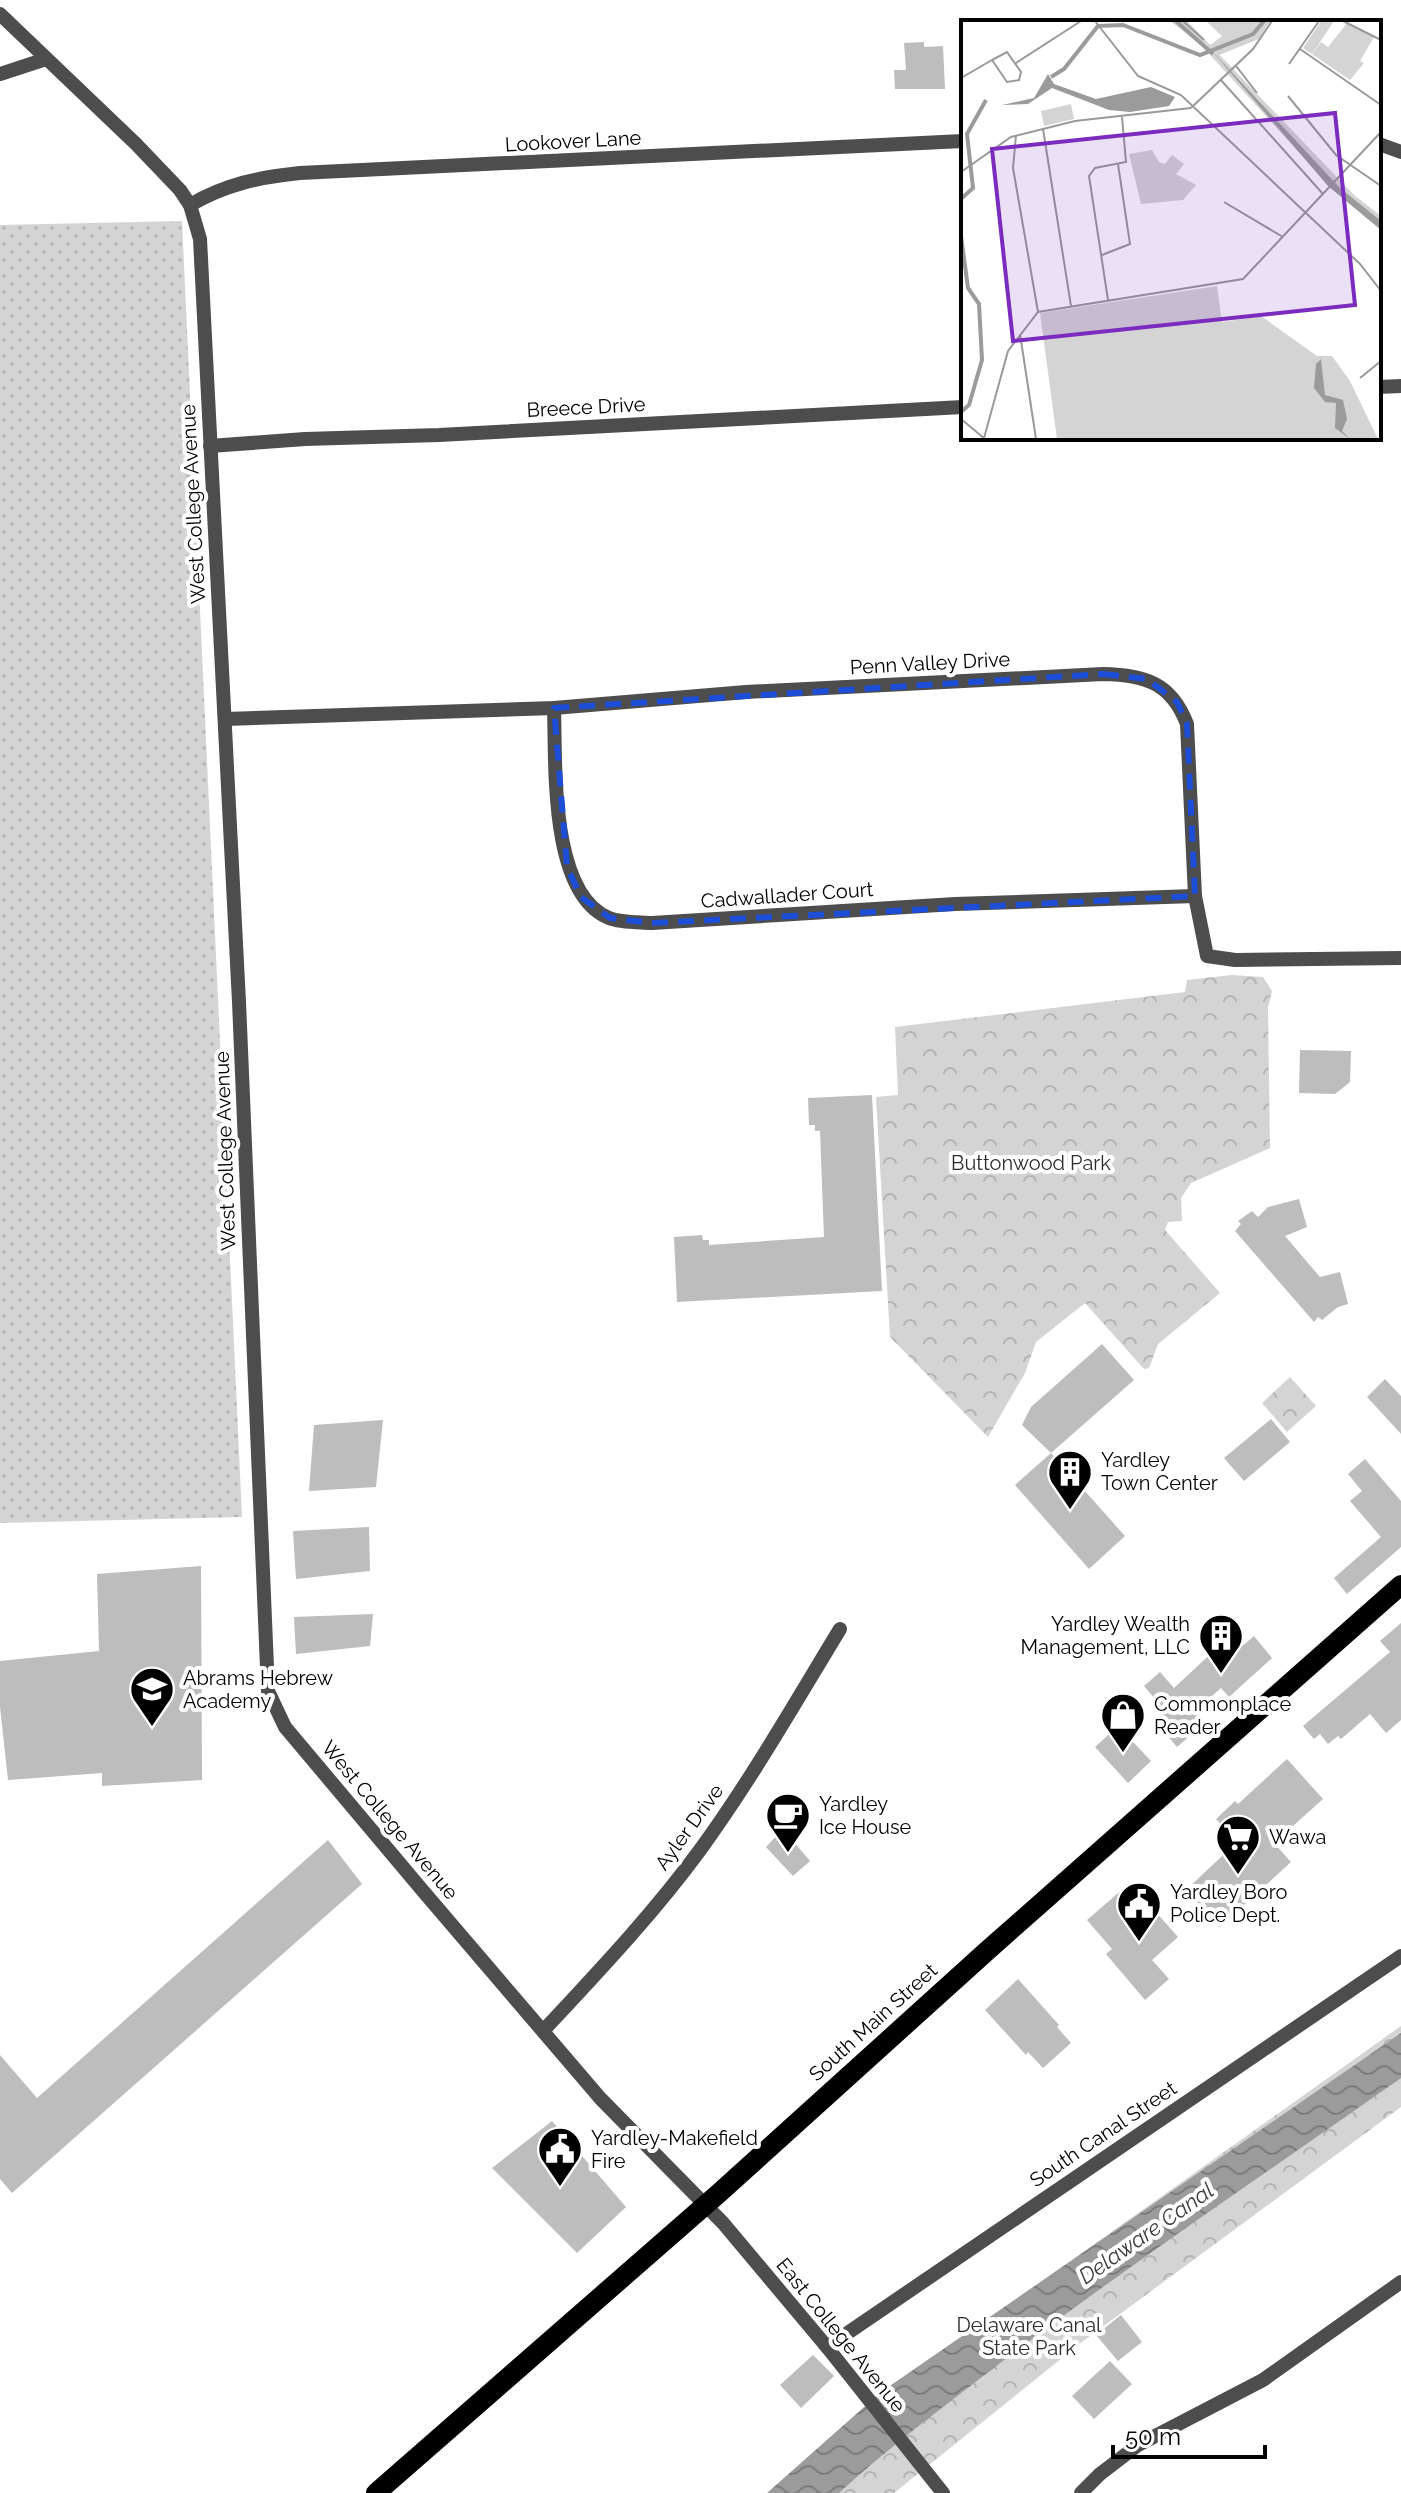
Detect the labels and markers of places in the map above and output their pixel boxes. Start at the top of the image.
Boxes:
building icon: Yardley Town Center [1046,1448,1094,1511]
place label: Yardley Town Center [1101,1448,1218,1495]
place label: Yardley Wealth Management, LLC [1021,1612,1190,1659]
building icon: Yardley Wealth Management, LLC [1197,1612,1245,1675]
school or university icon: Abrams Hebrew Academy [128,1665,176,1728]
place label: Abrams Hebrew Academy [183,1666,333,1713]
shop icon: Commonplace Reader [1099,1691,1147,1754]
place label: Commonplace Reader [1154,1692,1291,1739]
cafe icon: Yardley Ice House [764,1791,812,1854]
place label: Yardley Ice House [819,1792,912,1839]
supermarket icon: Wawa [1214,1813,1262,1876]
place label: Wawa [1269,1825,1326,1849]
public building icon: Yardley Boro Police Dept. [1115,1880,1163,1943]
place label: Yardley Boro Police Dept. [1170,1880,1288,1927]
public building icon: Yardley-Makefield Fire [536,2125,584,2188]
place label: Yardley-Makefield Fire [591,2126,758,2173]

